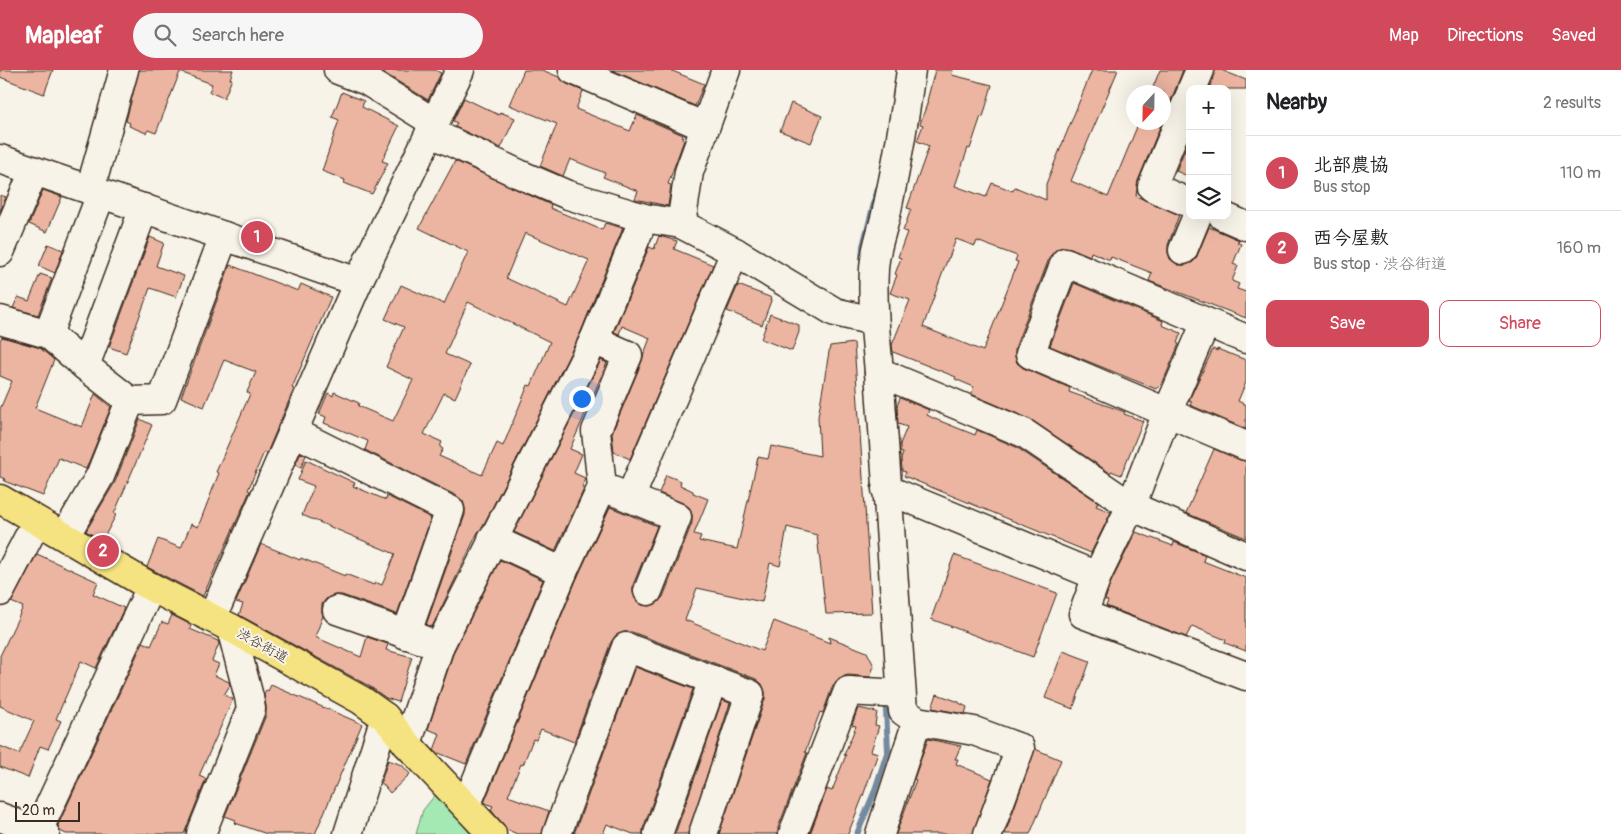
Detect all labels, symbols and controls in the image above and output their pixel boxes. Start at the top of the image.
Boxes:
search box [133,13,483,58]
text: Mapleaf [25,21,103,50]
icon: search [151,21,179,49]
text: Search here [191,23,284,47]
text: Map [1389,24,1419,47]
text: Directions [1447,24,1523,47]
text: Saved [1551,24,1596,47]
north arrow [1126,85,1171,130]
map controls [1186,85,1231,220]
button: + [1186,85,1231,130]
text: Nearby [1266,89,1327,116]
text: 2 results [1543,93,1601,113]
button: − [1186,130,1231,175]
text: 北部農協 [1313,153,1389,177]
text: 1 [1279,163,1285,183]
text: 110 m [1560,163,1601,183]
button: layers [1186,175,1231,220]
text: Bus stop [1313,177,1371,197]
pin: 1 [241,218,273,256]
text: 西今屋敷 [1313,226,1389,250]
text: 2 [1278,238,1286,258]
text: 160 m [1557,238,1601,258]
text: Bus stop · 渋谷街道 [1313,254,1447,274]
button: Save [1266,300,1429,347]
button: Share [1439,300,1601,347]
your location [569,386,595,412]
pin: 2 [87,532,119,570]
street label: 渋谷街道 [234,624,291,666]
scale bar [15,799,80,822]
text: 20 m [22,802,55,819]

